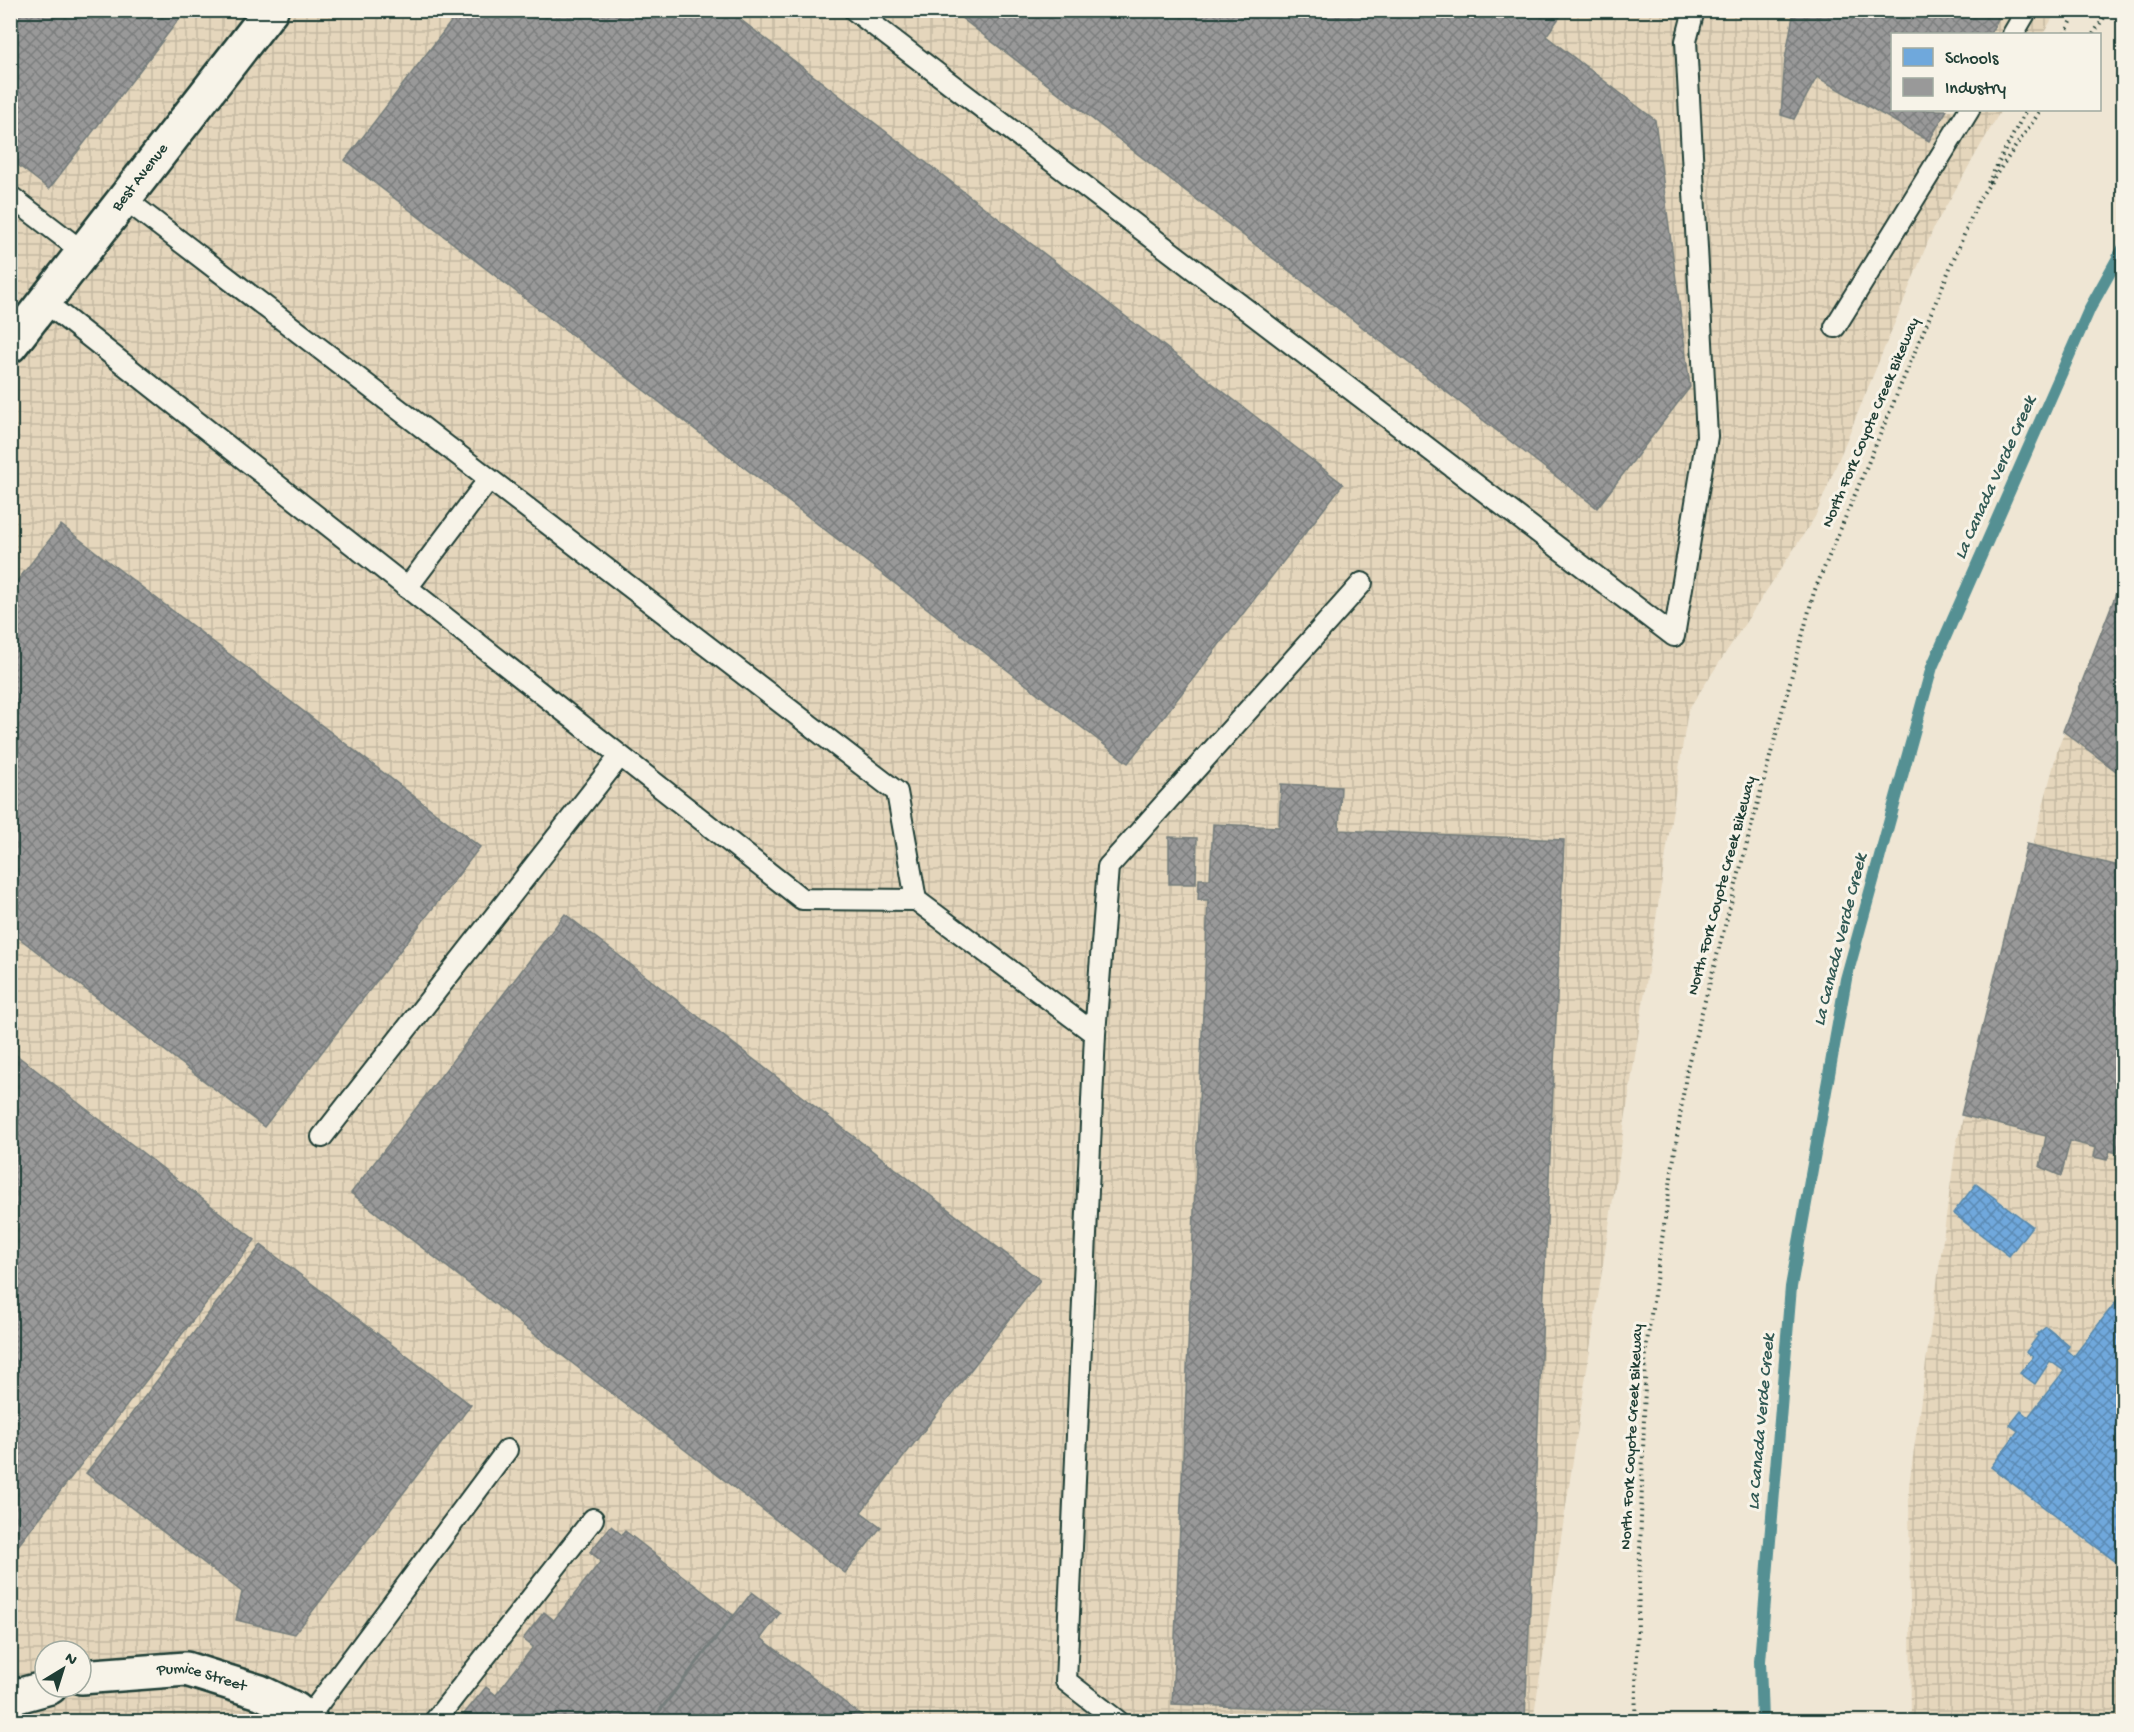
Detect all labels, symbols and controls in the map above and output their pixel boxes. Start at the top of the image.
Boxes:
legend [1891,33,2101,111]
text: Schools [1945,49,2000,70]
text: Industry [1945,79,2006,100]
street label: Best Avenue [108,139,173,216]
street label: North Fork Coyote Creek Bikeway [1819,315,1925,531]
water label: La Canada Verde Creek [1951,391,2042,563]
street label: North Fork Coyote Creek Bikeway [1685,774,1761,998]
water label: La Canada Verde Creek [1809,850,1873,1028]
street label: North Fork Coyote Creek Bikeway [1618,1323,1648,1550]
water label: La Canada Verde Creek [1744,1331,1780,1511]
north arrow [33,1639,93,1699]
text: N [60,1649,80,1671]
street label: Pumice Street [155,1660,250,1697]

